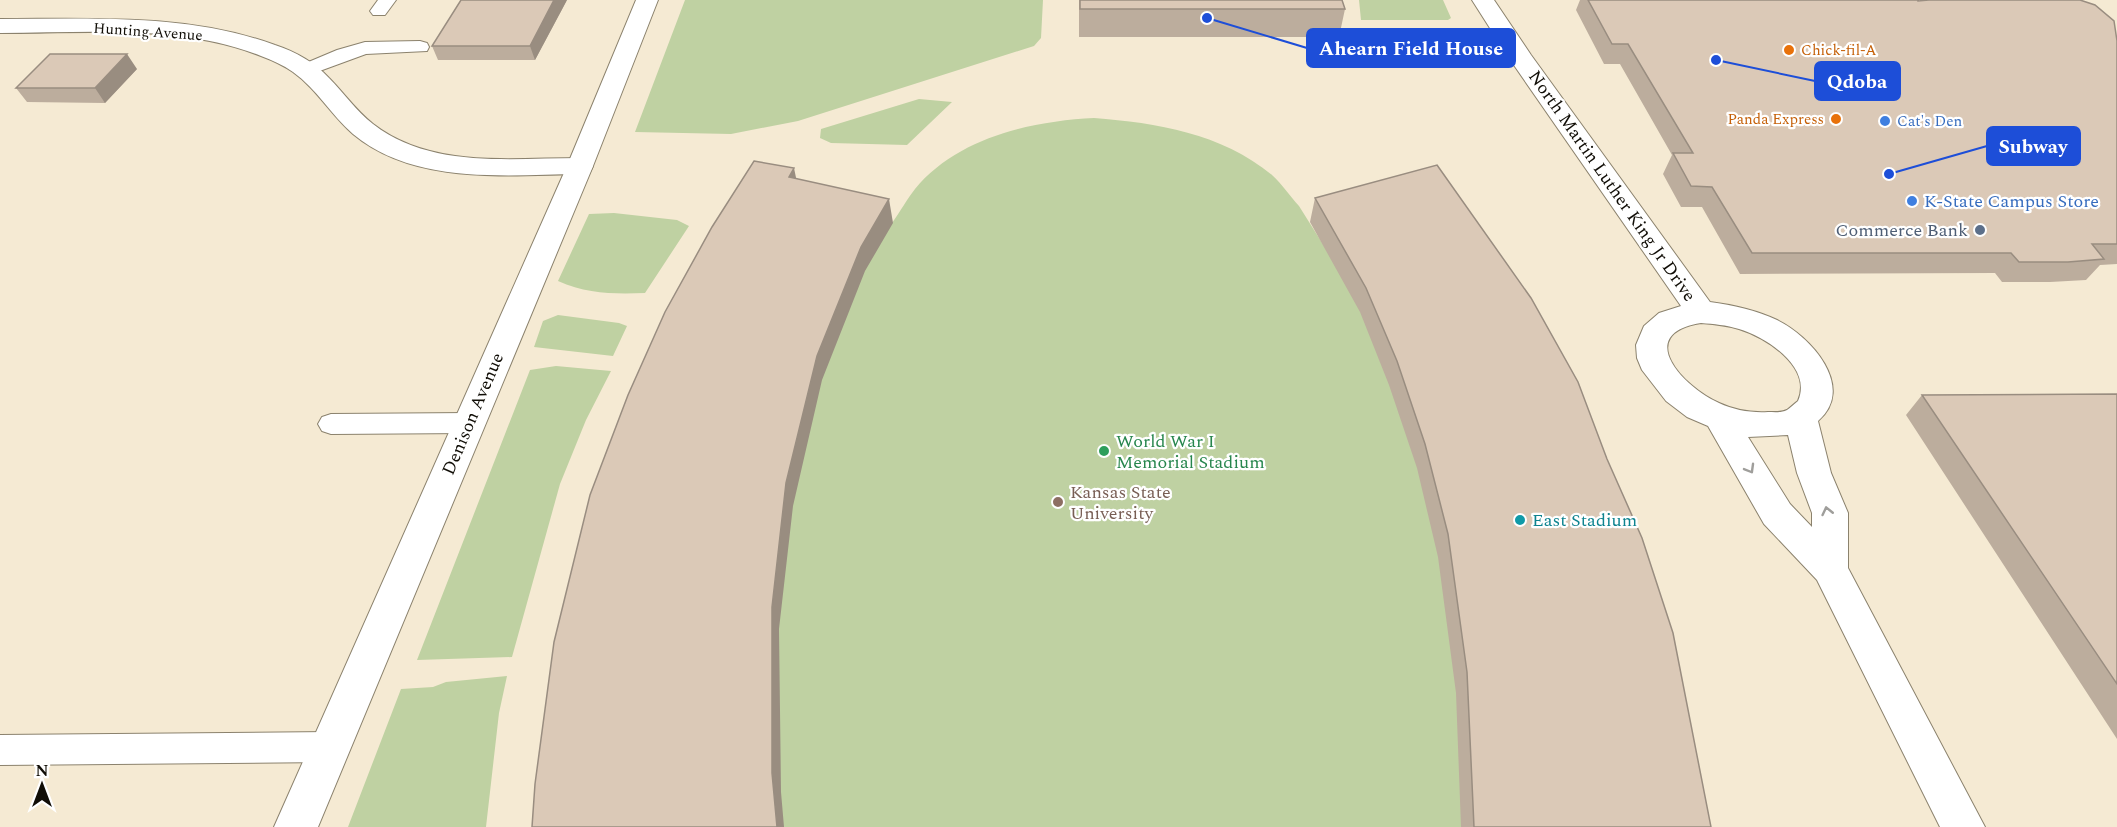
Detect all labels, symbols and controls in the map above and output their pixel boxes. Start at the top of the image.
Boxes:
street label: Hunting Avenue [93,17,203,47]
callout: Ahearn Field House [1307,29,1515,67]
text: Ahearn Field House [1319,34,1503,64]
place label: Chick-fil-A [1801,39,1876,62]
marker: Chick-fil-A [1782,43,1796,57]
callout: Qdoba [1815,62,1900,100]
street label: North Martin Luther King Jr Drive [1522,65,1702,307]
text: Qdoba [1827,67,1888,97]
place label: Panda Express [1727,108,1824,131]
place label: Cat's Den [1897,110,1962,133]
marker: Panda Express [1829,112,1843,126]
marker: Cat's Den [1878,114,1892,128]
callout: Subway [1987,127,2080,165]
text: Subway [1998,132,2069,162]
place label: K-State Campus Store [1924,188,2099,215]
marker: K-State Campus Store [1905,194,1919,208]
place label: Commerce Bank [1835,217,1968,244]
marker: Commerce Bank [1973,223,1987,237]
street label: Denison Avenue [435,349,511,479]
place label: World War I Memorial Stadium [1116,428,1265,476]
marker: World War I Memorial Stadium [1097,444,1111,458]
one-way arrow [1742,463,1754,473]
place label: Kansas State University [1070,479,1171,527]
marker: Kansas State University [1051,495,1065,509]
one-way arrow [1822,506,1835,516]
place label: East Stadium [1532,507,1637,534]
marker: East Stadium [1513,513,1527,527]
north arrow [12,755,72,815]
text: N [35,759,49,783]

